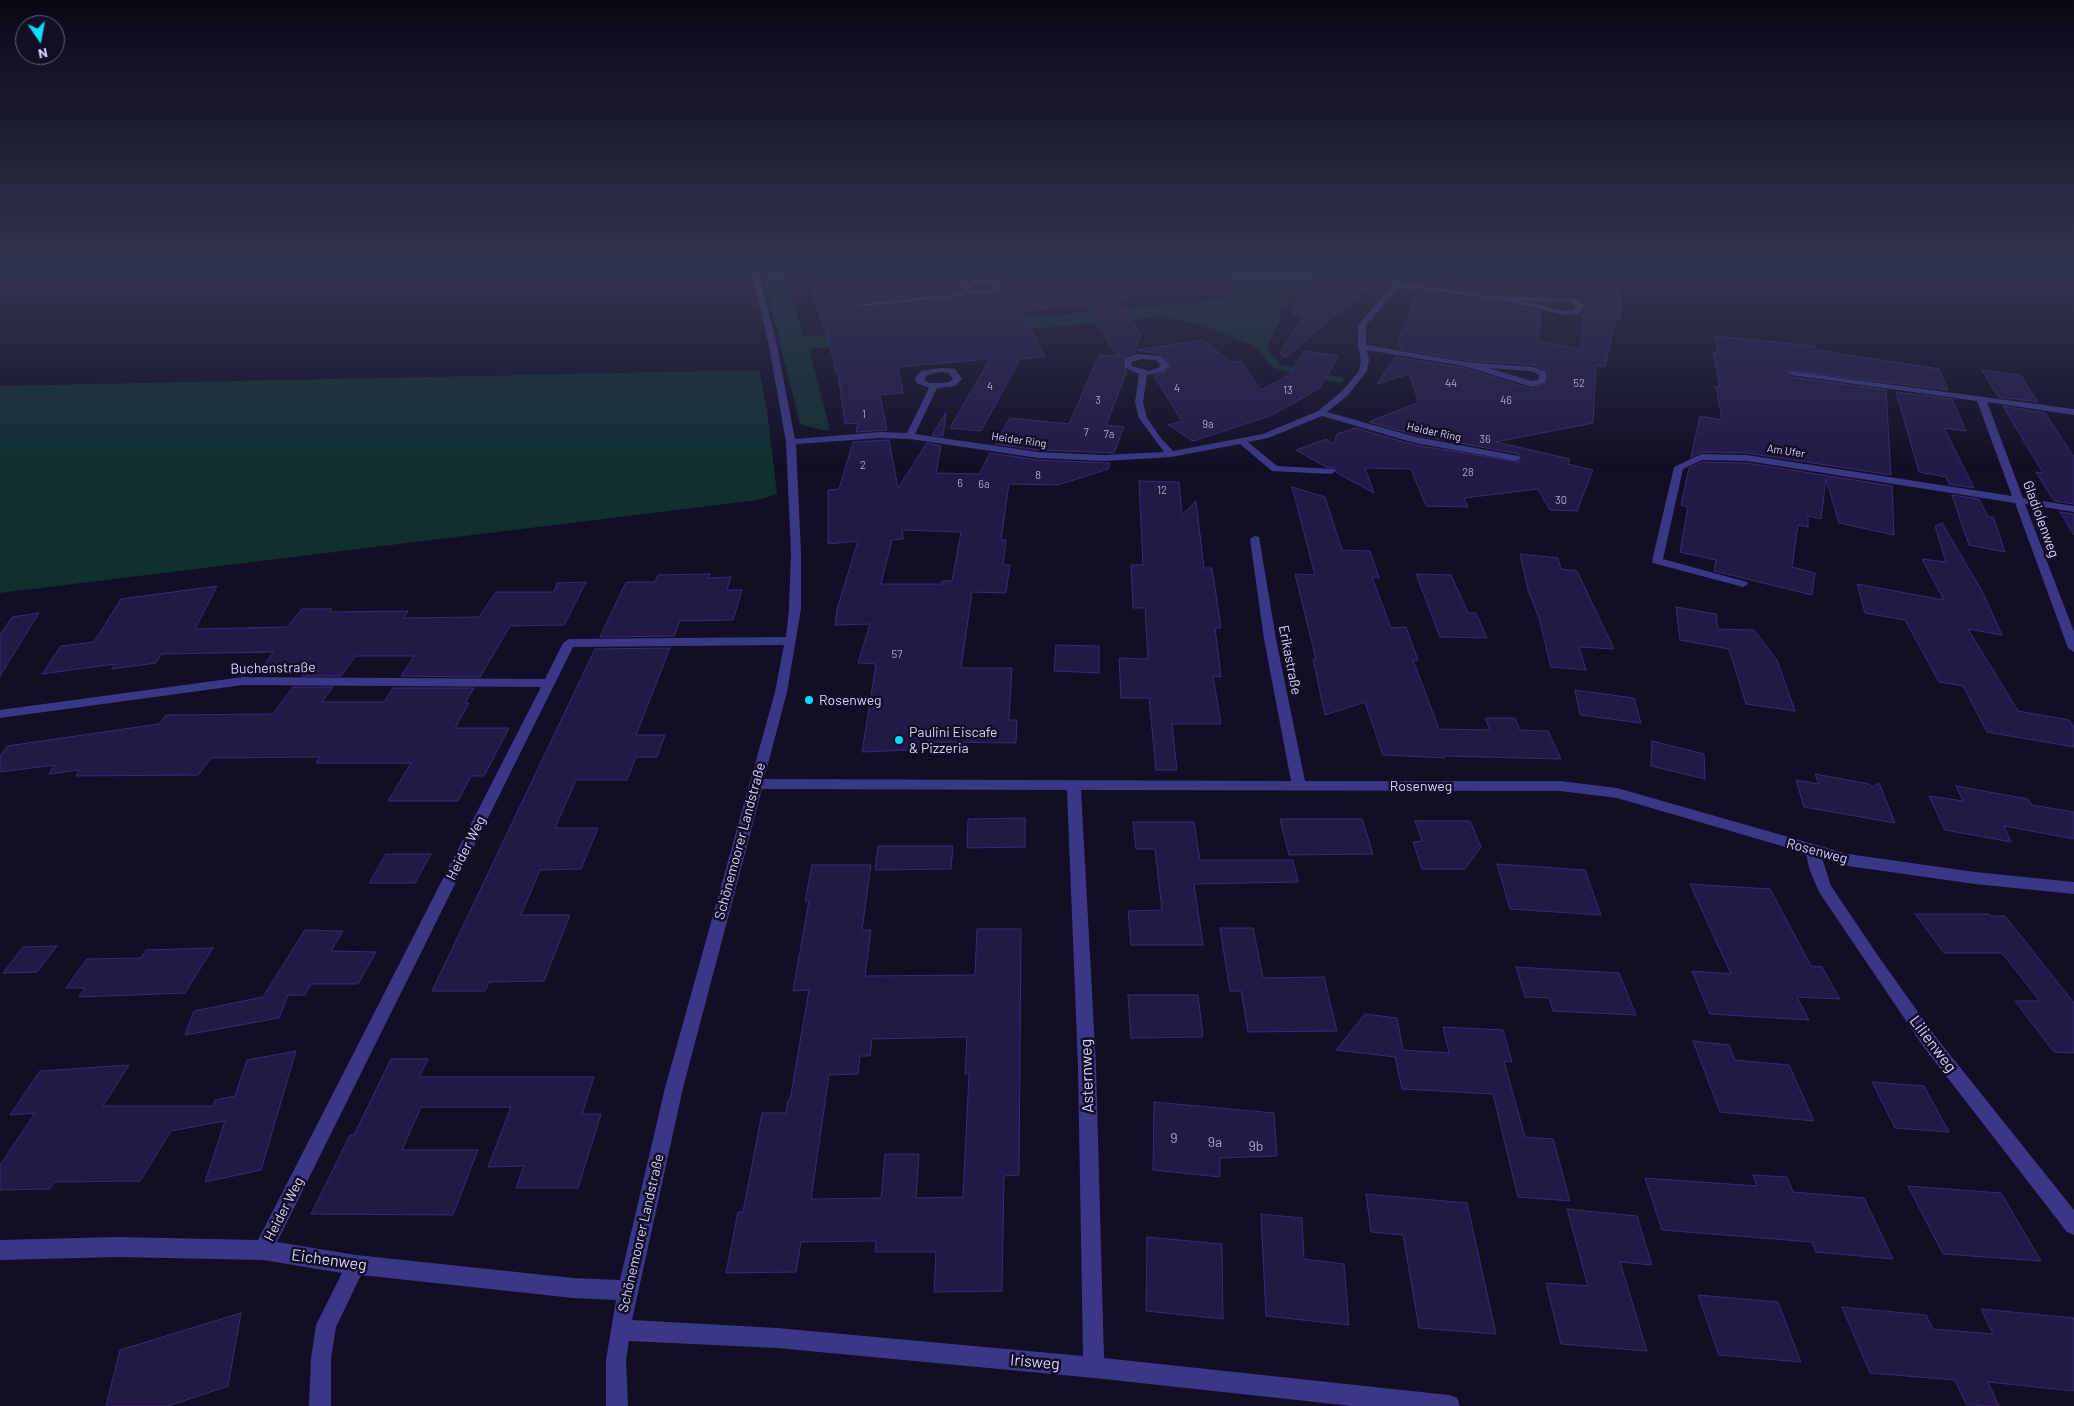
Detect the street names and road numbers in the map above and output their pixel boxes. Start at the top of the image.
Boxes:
street label: Heider Ring [1406,420,1462,444]
street label: Heider Ring [991,430,1047,450]
street label: Am Ufer [1766,441,1806,461]
street label: Gladiolenweg [2019,478,2063,560]
street label: Erikastraße [1275,624,1305,696]
street label: Buchenstraße [230,659,316,677]
street label: Schönemoorer Landstraße [711,761,769,921]
street label: Rosenweg [1390,778,1452,794]
street label: Heider Weg [443,813,489,883]
street label: Rosenweg [1785,835,1849,867]
street label: Lilienweg [1905,1012,1961,1076]
street label: Asternweg [1076,1039,1098,1113]
street label: Schönemoorer Landstraße [615,1152,667,1314]
street label: Heider Weg [261,1174,307,1244]
street label: Eichenweg [290,1245,368,1275]
street label: Irisweg [1009,1350,1061,1374]

